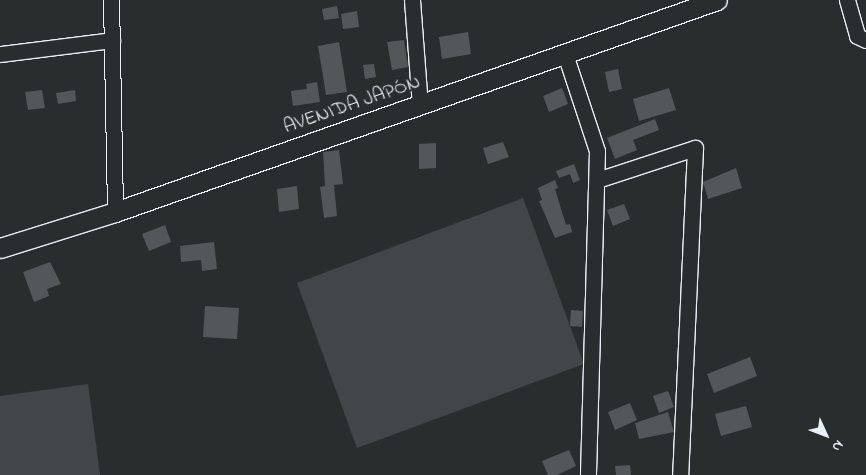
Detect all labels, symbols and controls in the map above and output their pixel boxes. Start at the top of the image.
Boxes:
street label: AVENIDA JAPÓN [280,70,424,140]
north arrow [801,410,851,460]
text: N [826,435,848,456]

